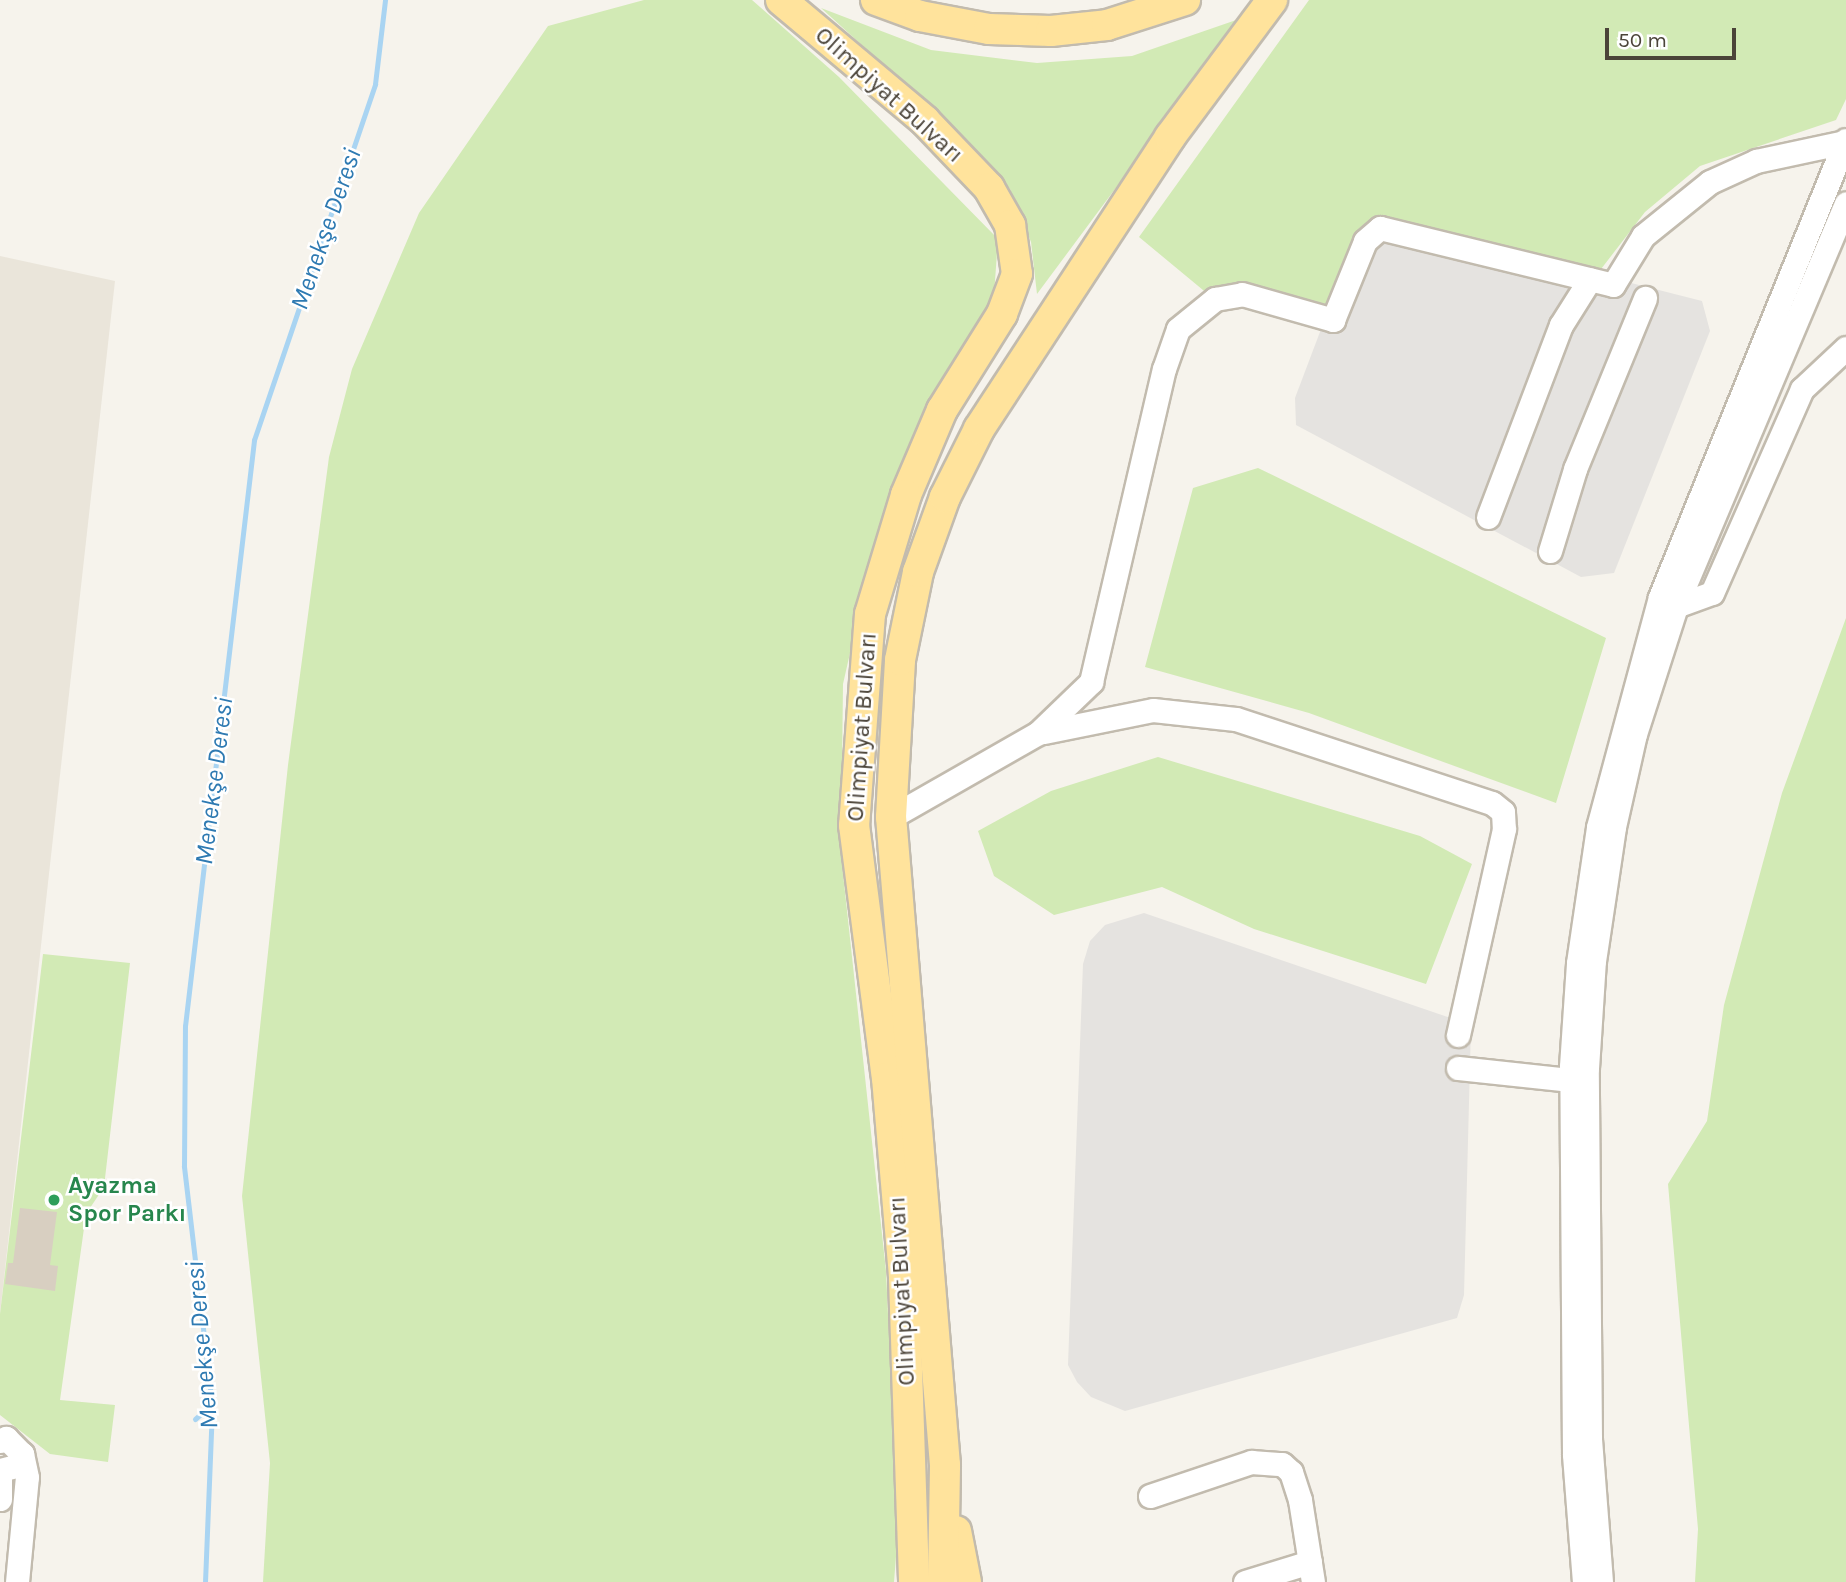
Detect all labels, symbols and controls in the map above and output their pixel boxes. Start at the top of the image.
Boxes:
scale bar [1608,14,1739,58]
street label: Olimpiyat Bulvarı [809,21,969,169]
text: 50 m [1618,28,1667,52]
water label: Menekşe Deresi [284,144,368,314]
street label: Olimpiyat Bulvarı [841,632,883,822]
water label: Menekşe Deresi [188,695,240,867]
place label: Ayazma Spor Parkı [68,1172,186,1228]
marker: Ayazma Spor Parkı [46,1192,62,1208]
street label: Olimpiyat Bulvarı [883,1196,921,1386]
water label: Menekşe Deresi [179,1260,225,1430]

